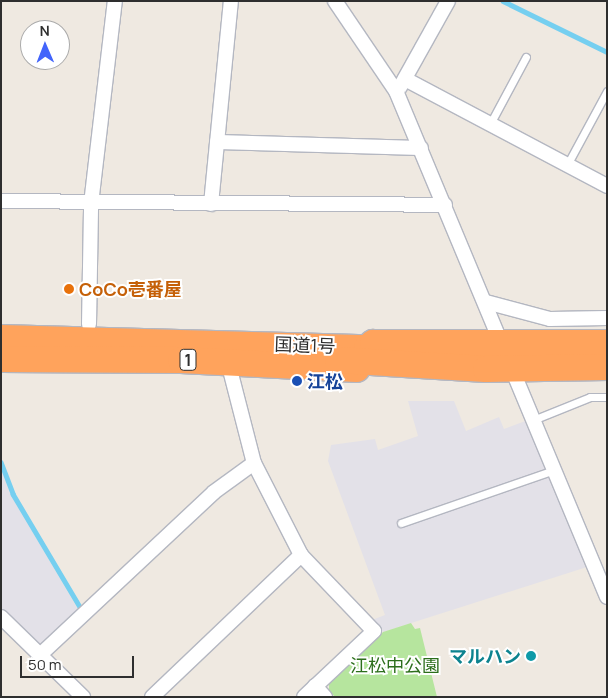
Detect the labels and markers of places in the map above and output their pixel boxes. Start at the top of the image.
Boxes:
place label: CoCo壱番屋 [79,278,182,300]
marker: CoCo壱番屋 [63,283,75,295]
place label: 江松 [307,370,343,392]
marker: 江松 [291,375,303,387]
place label: マルハン [449,645,521,667]
marker: マルハン [525,650,537,662]

